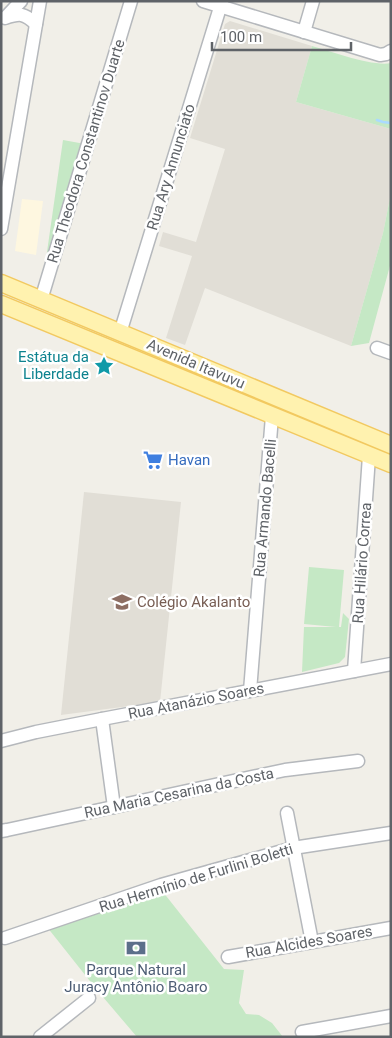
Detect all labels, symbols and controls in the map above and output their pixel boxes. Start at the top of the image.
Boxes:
scale bar [212,20,351,52]
text: 100 m [220,28,262,46]
street label: Rua Theodora Constantinov Duarte [43,37,129,265]
street label: Rua Ary Annunciato [143,102,199,232]
street label: Avenida Itavuvu [144,335,248,393]
place label: Estátua da Liberdade [18,348,89,383]
place icon: Estátua da Liberdade [93,355,115,377]
street label: Rua Armando Bacelli [250,438,280,578]
supermarket icon: Havan [142,449,164,471]
place label: Havan [168,451,210,469]
street label: Rua Hilário Correa [349,502,375,624]
school or university icon: Colégio Akalanto [111,591,133,613]
place label: Colégio Akalanto [137,593,250,611]
street label: Rua Atanázio Soares [126,679,266,723]
street label: Rua Maria Cesarina da Costa [83,764,275,822]
street label: Rua Hermínio de Furlini Boletti [97,840,295,916]
street label: Rua Alcides Soares [244,922,374,962]
bank icon: Parque Natural Juracy Antônio Boaro [125,937,147,959]
place label: Parque Natural Juracy Antônio Boaro [64,961,208,996]

